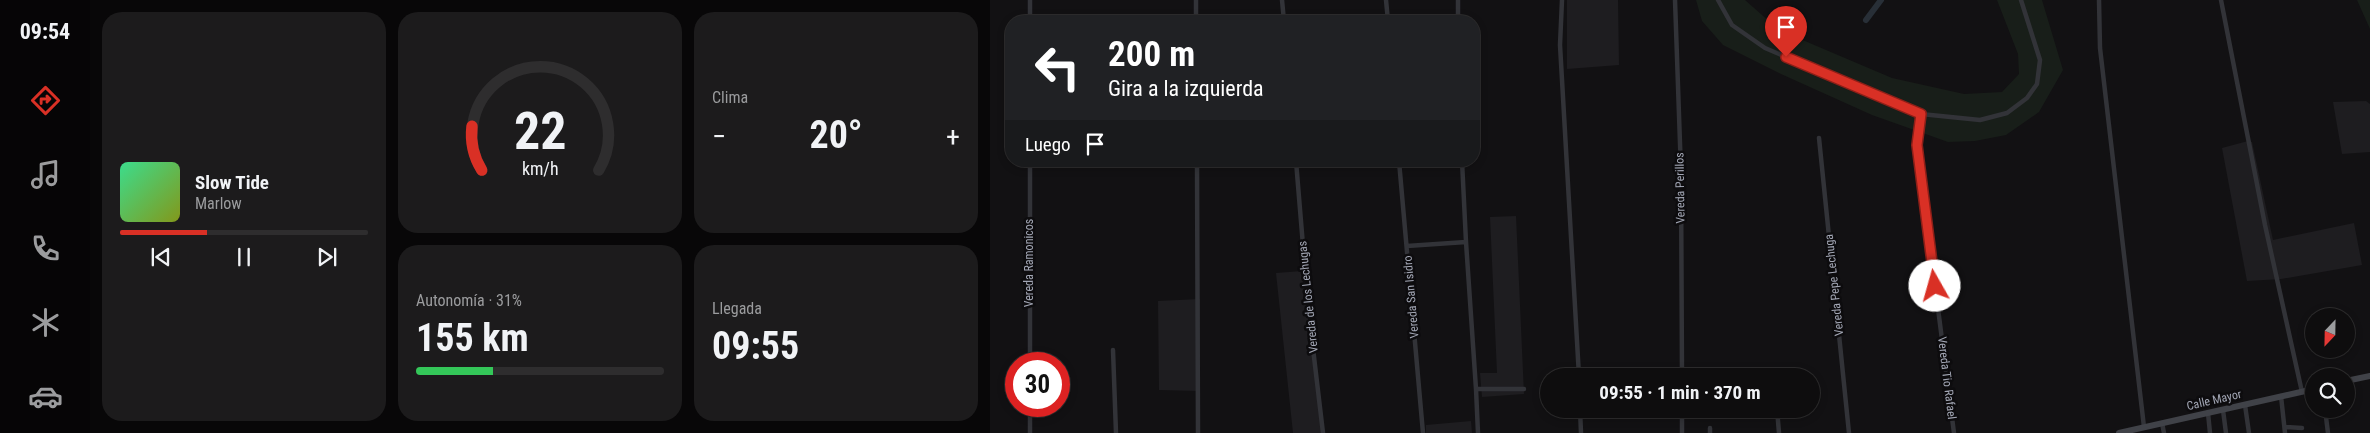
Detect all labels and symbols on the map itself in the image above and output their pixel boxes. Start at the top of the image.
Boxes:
pin [1765,6,1807,57]
street label: Vereda Perillos [1672,152,1688,224]
street label: Vereda Ramonicos [1022,219,1036,307]
street label: Vereda Pepe Lechuga [1822,233,1846,337]
street label: Vereda de los Lechugas [1295,240,1321,354]
street label: Vereda San Isidro [1400,255,1422,339]
position arrow [1908,259,1960,311]
north arrow [2305,308,2355,358]
street label: Vereda Tio Rafael [1935,336,1959,420]
speed limit sign: 30 [1005,352,1070,417]
street label: Calle Mayor [2185,387,2243,413]

